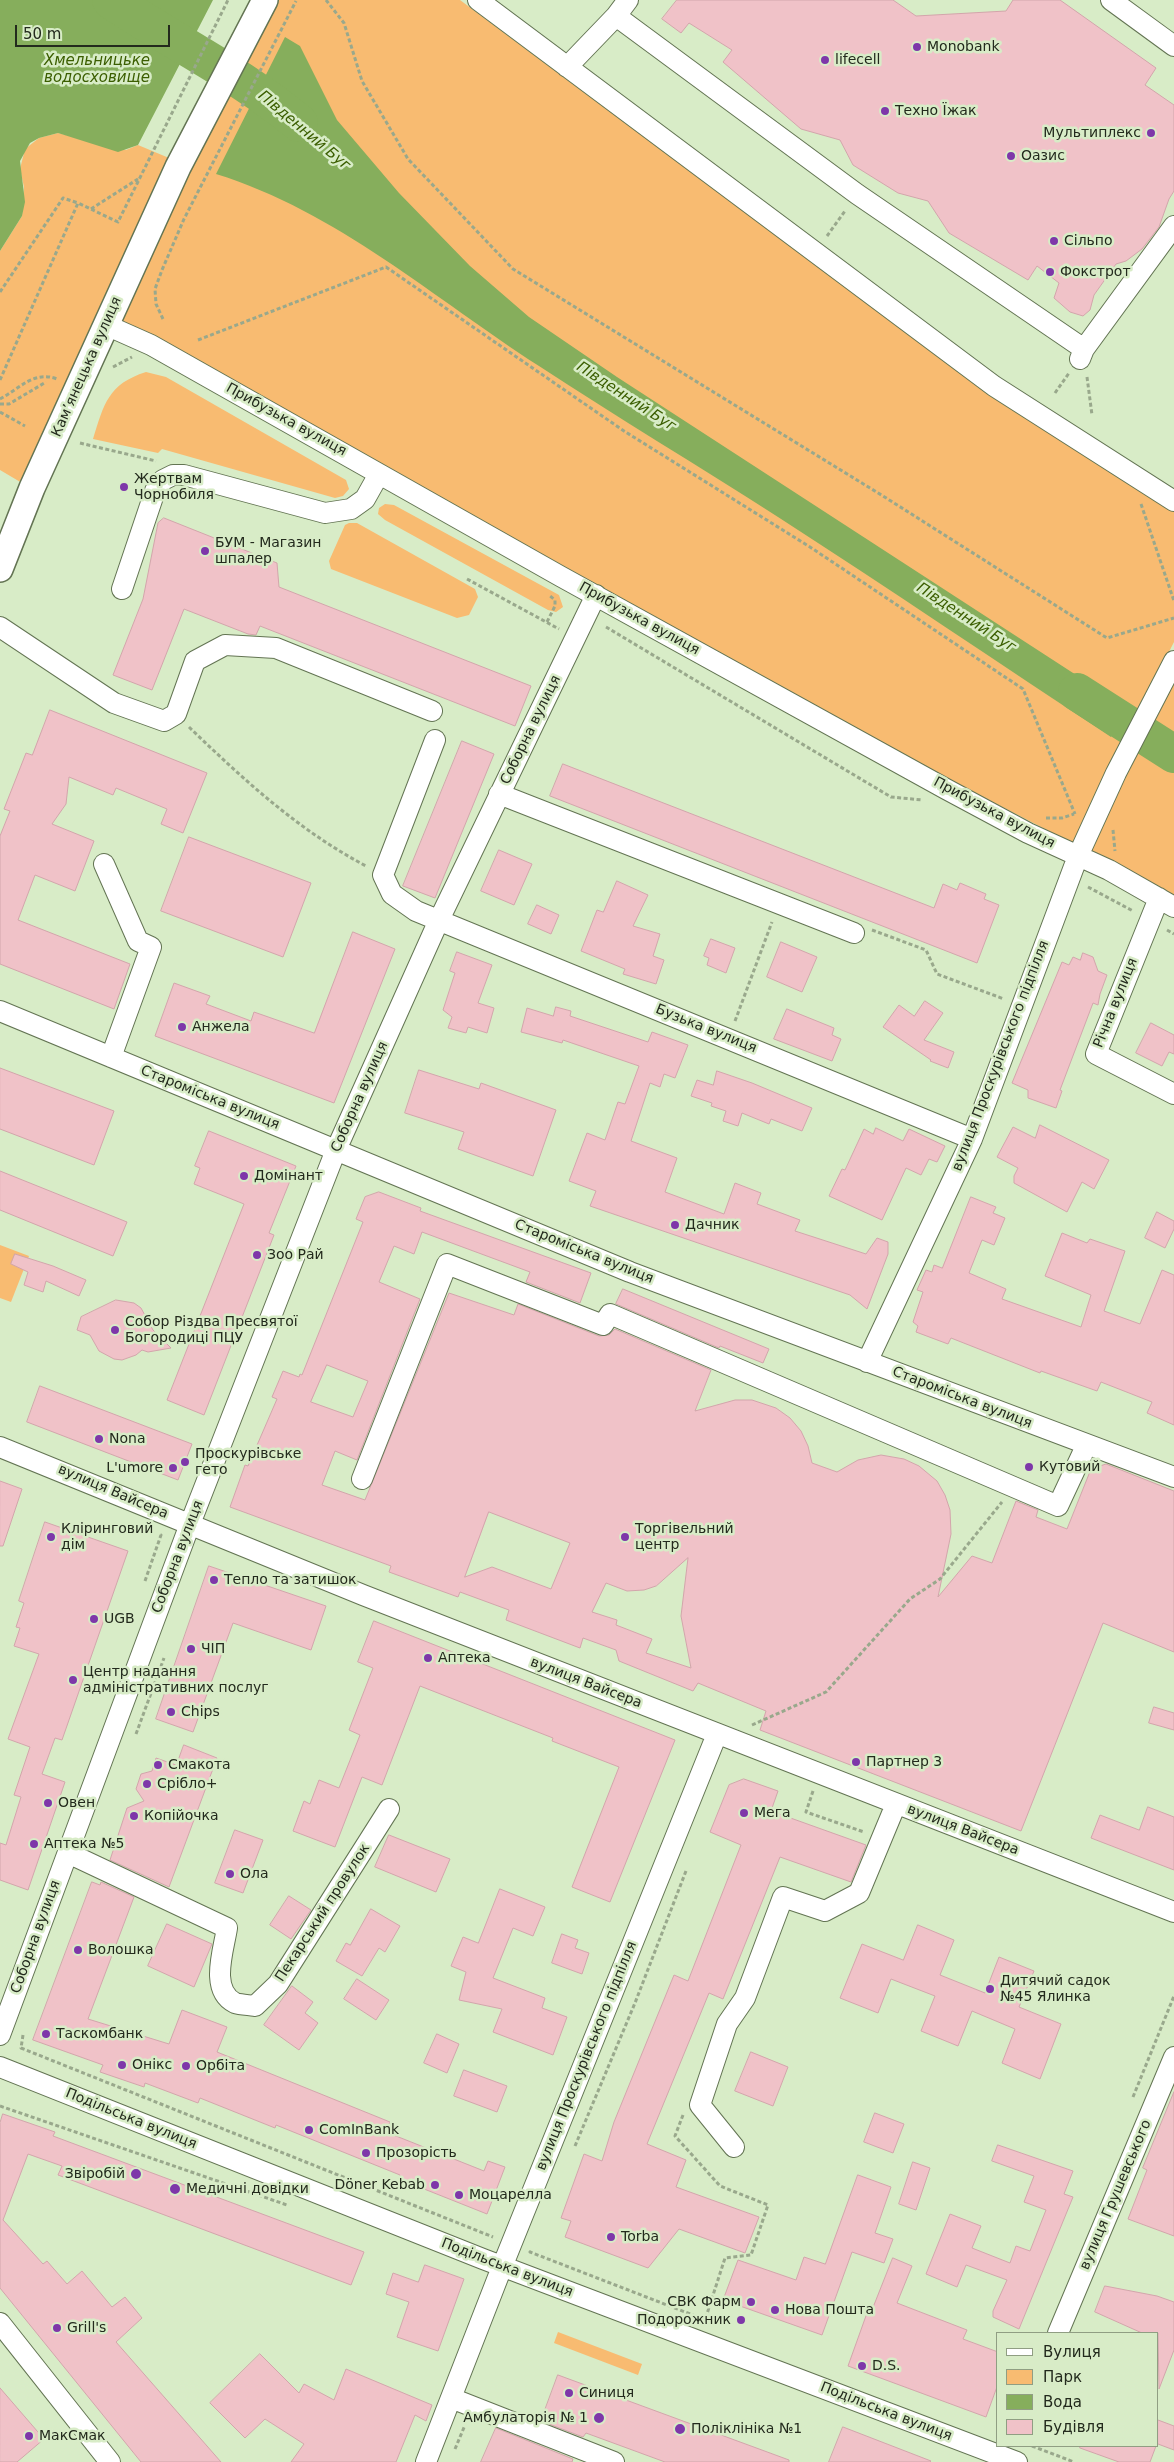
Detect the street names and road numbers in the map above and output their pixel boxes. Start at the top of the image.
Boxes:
street label: Камʼянецька вулиця [49,294,125,440]
street label: Прибузька вулиця [223,380,349,460]
street label: Прибузька вулиця [576,579,702,659]
street label: Соборна вулиця [497,673,565,787]
street label: Прибузька вулиця [930,774,1058,852]
street label: вулиця Проскурівського підпілля [949,938,1053,1174]
street label: Річна вулиця [1090,956,1142,1050]
street label: Бузька вулиця [653,1001,759,1057]
street label: Соборна вулиця [328,1039,392,1155]
street label: Староміська вулиця [138,1062,282,1134]
street label: Староміська вулиця [512,1216,656,1288]
street label: Староміська вулиця [890,1364,1034,1432]
street label: вулиця Вайсера [55,1461,171,1523]
street label: Соборна вулиця [149,1498,207,1616]
street label: вулиця Вайсера [528,1654,644,1712]
street label: вулиця Вайсера [905,1801,1021,1859]
street label: Пекарський провулок [272,1841,374,1985]
street label: Соборна вулиця [8,1878,64,1996]
street label: вулиця Проскурівського підпілля [533,1939,641,2173]
street label: Подільська вулиця [63,2085,199,2153]
street label: вулиця Грушевського [1077,2117,1155,2273]
street label: Подільська вулиця [439,2235,575,2301]
street label: Подільська вулиця [818,2379,954,2445]

